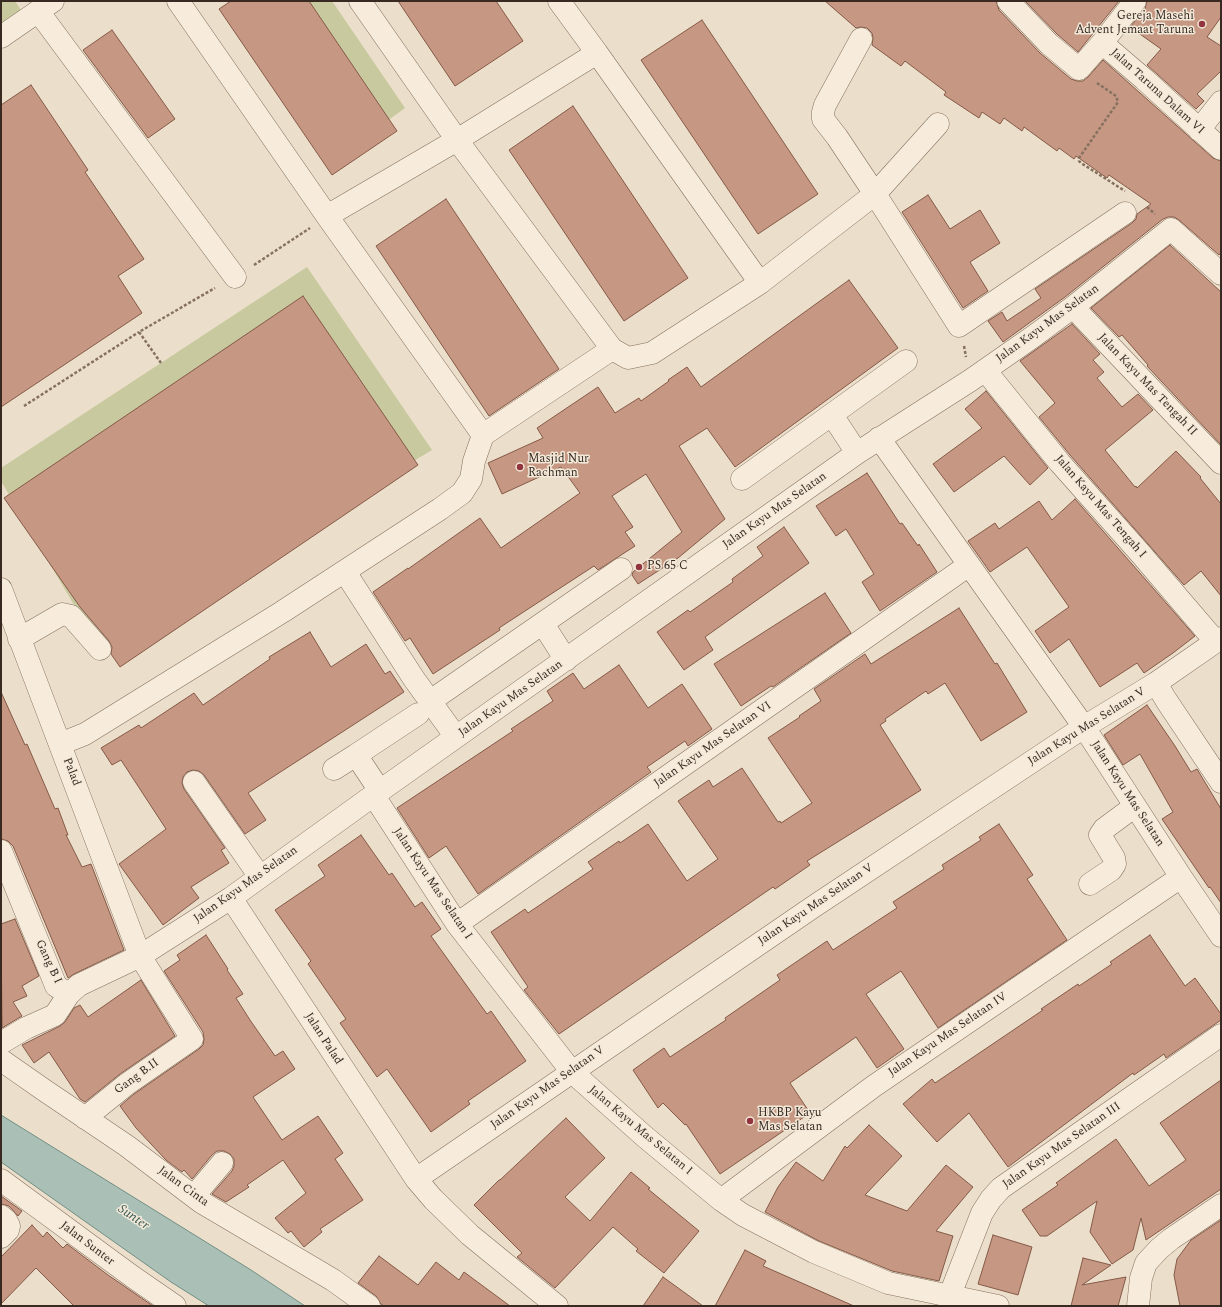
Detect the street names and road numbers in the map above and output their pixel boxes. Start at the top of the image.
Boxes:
street label: Jalan Taruna Dalam VI [1107,46,1207,138]
street label: Jalan Kayu Mas Selatan [994,282,1102,366]
street label: Jalan Kayu Mas Tengah II [1094,331,1200,439]
street label: Jalan Kayu Mas Tengah I [1051,453,1149,561]
street label: Jalan Kayu Mas Selatan [720,470,830,552]
street label: Jalan Kayu Mas Selatan [456,658,566,740]
street label: Jalan Kayu Mas Selatan V [1026,685,1148,769]
street label: Jalan Kayu Mas Selatan VI [651,699,775,791]
street label: Jalan Kayu Mas Selatan [1087,738,1167,850]
street label: Palad [59,756,83,788]
street label: Jalan Kayu Mas Selatan I [389,826,475,942]
street label: Jalan Kayu Mas Selatan [191,844,301,926]
street label: Jalan Kayu Mas Selatan V [756,861,876,949]
street label: Gang B I [32,938,64,986]
street label: Jalan Kayu Mas Selatan IV [886,990,1010,1080]
street label: Jalan Palad [301,1010,345,1068]
street label: Jalan Kayu Mas Selatan V [488,1043,608,1133]
street label: Gang B.II [112,1056,162,1098]
street label: Jalan Kayu Mas Selatan I [585,1083,695,1179]
street label: Jalan Kayu Mas Selatan III [1000,1100,1124,1192]
street label: Jalan Cinta [155,1164,211,1210]
street label: Jalan Sunter [57,1219,117,1269]

